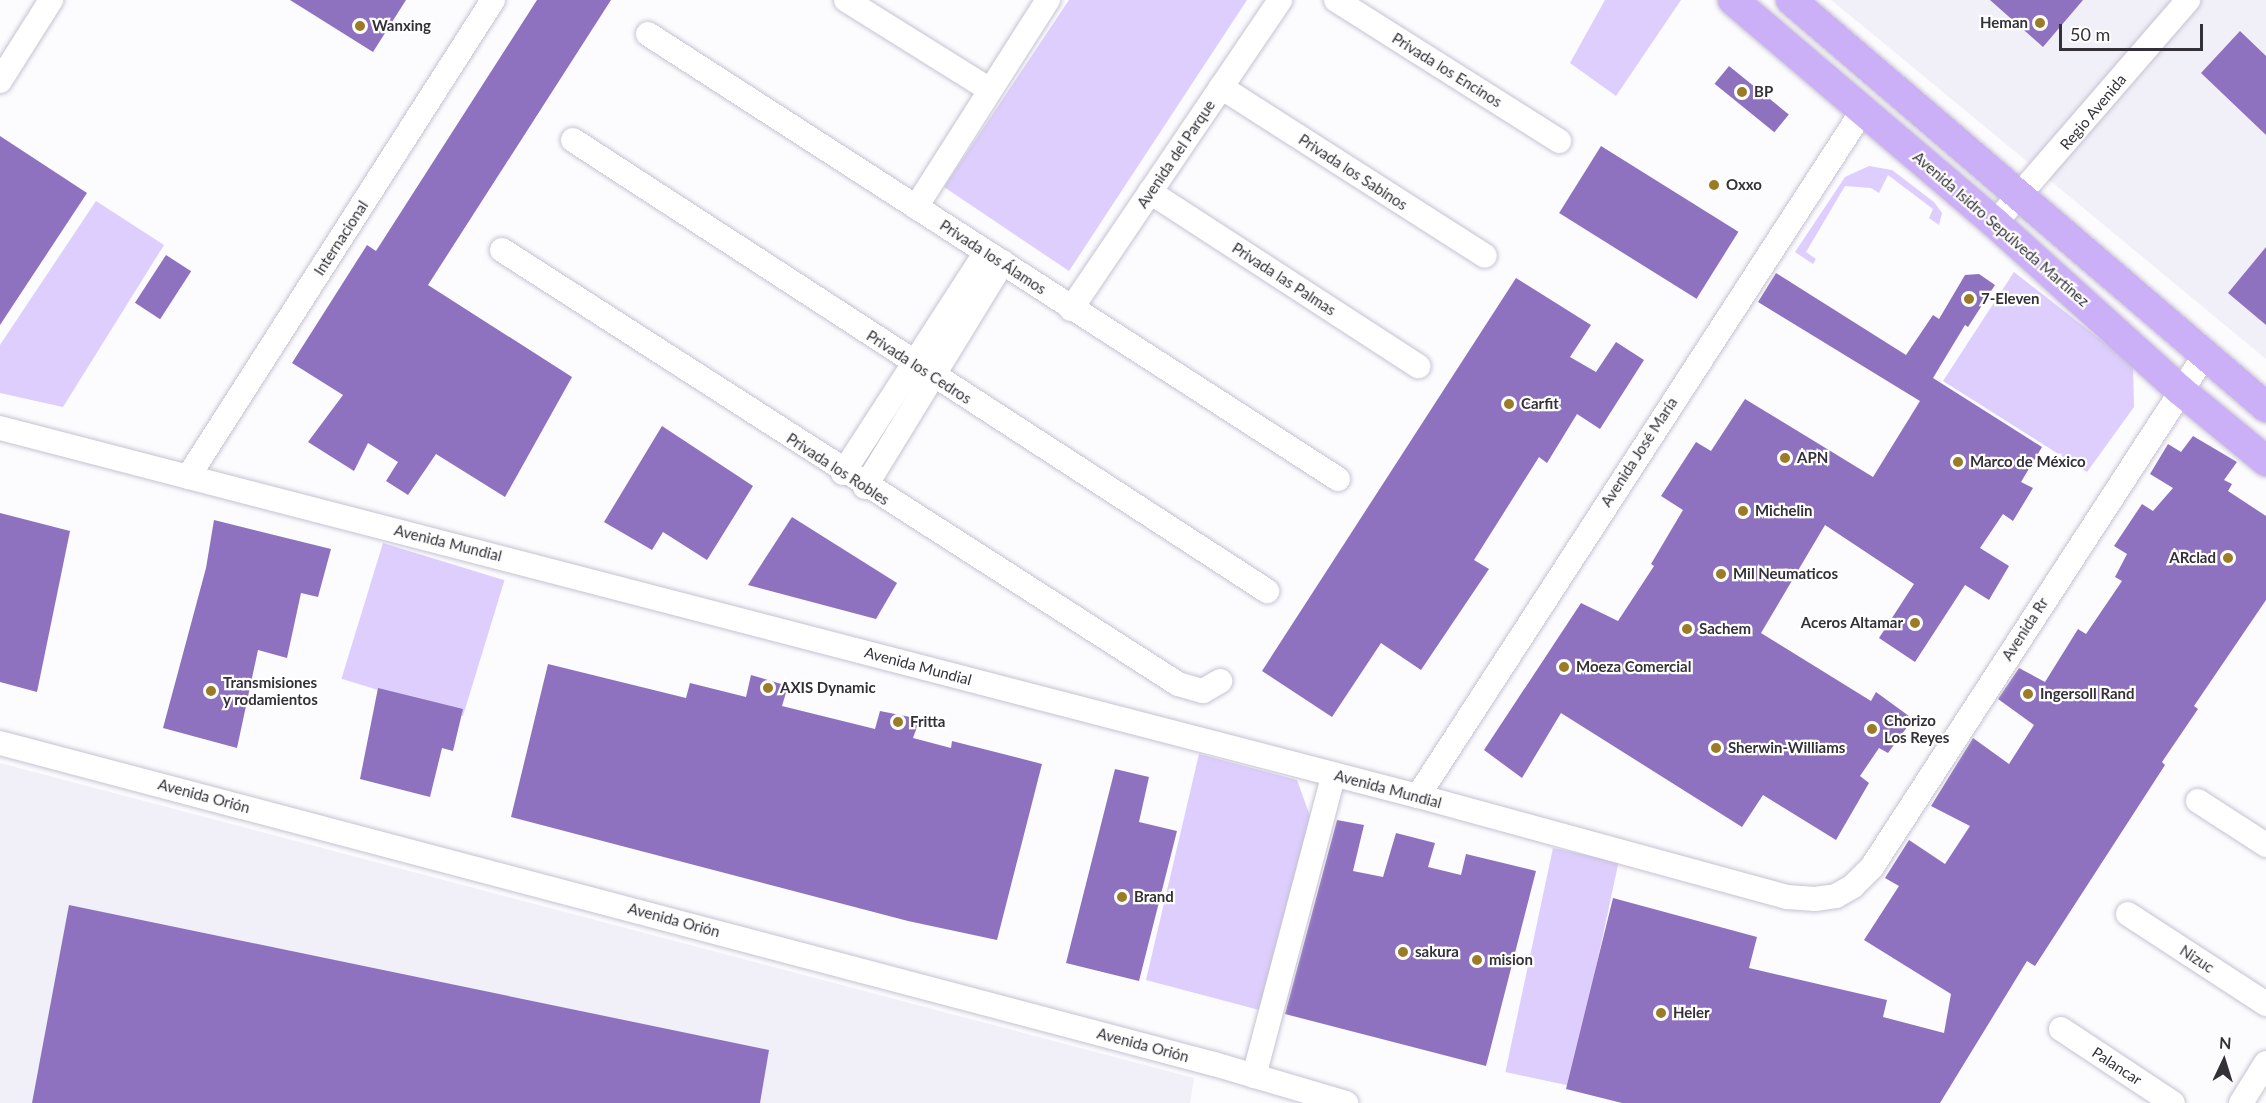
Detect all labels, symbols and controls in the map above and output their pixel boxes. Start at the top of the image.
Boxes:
scale bar [2062,12,2206,50]
place label: Heman [1980,14,2028,32]
marker: Heman [2033,16,2047,30]
place label: Wanxing [372,17,431,35]
marker: Wanxing [353,19,367,33]
text: 50 m [2070,23,2110,45]
street label: Privada los Encinos [1389,29,1505,111]
street label: Regio Avenida [2056,70,2130,154]
place label: BP [1754,83,1773,101]
marker: BP [1735,85,1749,99]
street label: Avenida del Parque [1133,97,1219,211]
street label: Privada los Sabinos [1295,130,1411,214]
street label: Avenida Isidro Sepúlveda Martínez [1909,148,2093,310]
place label: Oxxo [1726,176,1762,194]
marker: Oxxo [1707,178,1721,192]
street label: Internacional [310,197,372,279]
street label: Privada los Álamos [936,216,1050,298]
street label: Privada las Palmas [1229,239,1339,319]
place label: 7-Eleven [1981,290,2040,308]
marker: 7-Eleven [1962,292,1976,306]
street label: Privada los Cedros [863,326,975,408]
street label: Avenida José María [1597,394,1681,510]
place label: Carfit [1521,395,1559,413]
marker: Carfit [1502,397,1516,411]
street label: Privada los Robles [783,429,893,509]
place label: APN [1797,449,1828,467]
marker: APN [1778,451,1792,465]
place label: Marco de México [1970,453,2086,471]
marker: Marco de México [1951,455,1965,469]
place label: Michelin [1755,502,1813,520]
marker: Michelin [1736,504,1750,518]
street label: Avenida Mundial [392,521,504,565]
place label: ARclad [2169,549,2216,567]
marker: ARclad [2221,551,2235,565]
place label: Mil Neumaticos [1733,565,1838,583]
marker: Mil Neumaticos [1714,567,1728,581]
street label: Avenida Rr [1998,594,2052,664]
place label: Aceros Altamar [1800,614,1903,632]
marker: Aceros Altamar [1908,616,1922,630]
place label: Sachem [1699,620,1751,638]
marker: Sachem [1680,622,1694,636]
street label: Avenida Mundial [862,643,974,689]
place label: Moeza Comercial [1576,658,1691,676]
marker: Moeza Comercial [1557,660,1571,674]
place label: Transmisiones y rodamientos [223,673,318,708]
place label: AXIS Dynamic [780,679,876,697]
marker: AXIS Dynamic [761,681,775,695]
marker: Transmisiones y rodamientos [204,684,218,698]
place label: Ingersoll Rand [2040,685,2135,703]
marker: Ingersoll Rand [2021,687,2035,701]
place label: Chorizo Los Reyes [1884,711,1949,746]
place label: Fritta [910,713,945,731]
marker: Fritta [891,715,905,729]
marker: Chorizo Los Reyes [1865,722,1879,736]
place label: Sherwin-Williams [1728,739,1845,757]
marker: Sherwin-Williams [1709,741,1723,755]
street label: Avenida Mundial [1332,766,1444,812]
street label: Avenida Orión [156,775,252,817]
place label: Brand [1134,888,1174,906]
marker: Brand [1115,890,1129,904]
street label: Avenida Orión [626,899,722,941]
street label: Nizuc [2176,941,2218,977]
place label: sakura [1415,943,1459,961]
marker: sakura [1396,945,1410,959]
place label: mision [1489,951,1533,969]
marker: mision [1470,953,1484,967]
place label: Heler [1673,1004,1710,1022]
marker: Heler [1654,1006,1668,1020]
street label: Avenida Orión [1095,1024,1191,1066]
north arrow [2194,1031,2254,1091]
text: N [2218,1033,2232,1052]
street label: Palancar [2089,1043,2145,1089]

